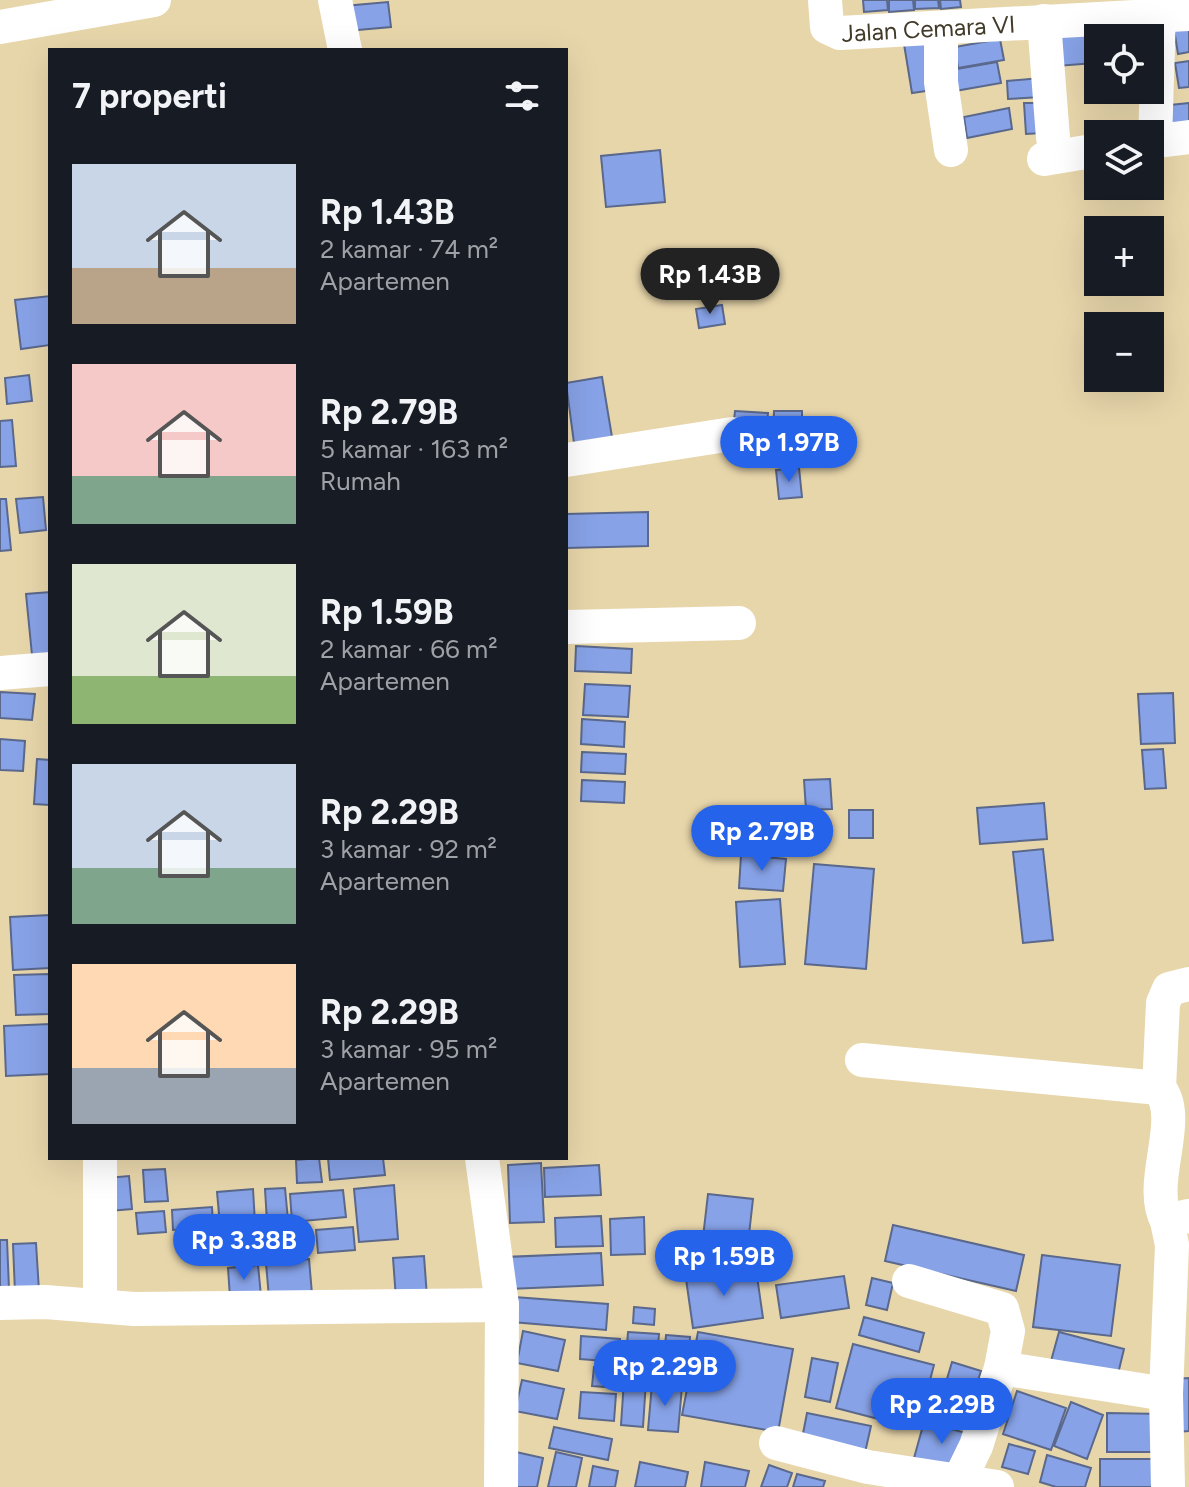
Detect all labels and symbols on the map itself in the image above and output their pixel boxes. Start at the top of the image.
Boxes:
street label: Jalan Cemara VI [841,9,1016,47]
pin: Rp 1.43B [627,248,793,316]
pin: Rp 1.97B [706,416,872,484]
pin: Rp 2.79B [679,805,845,873]
pin: Rp 3.38B [161,1214,327,1282]
pin: Rp 1.59B [641,1230,807,1298]
pin: Rp 2.29B [582,1340,748,1408]
pin: Rp 2.29B [859,1378,1025,1446]

